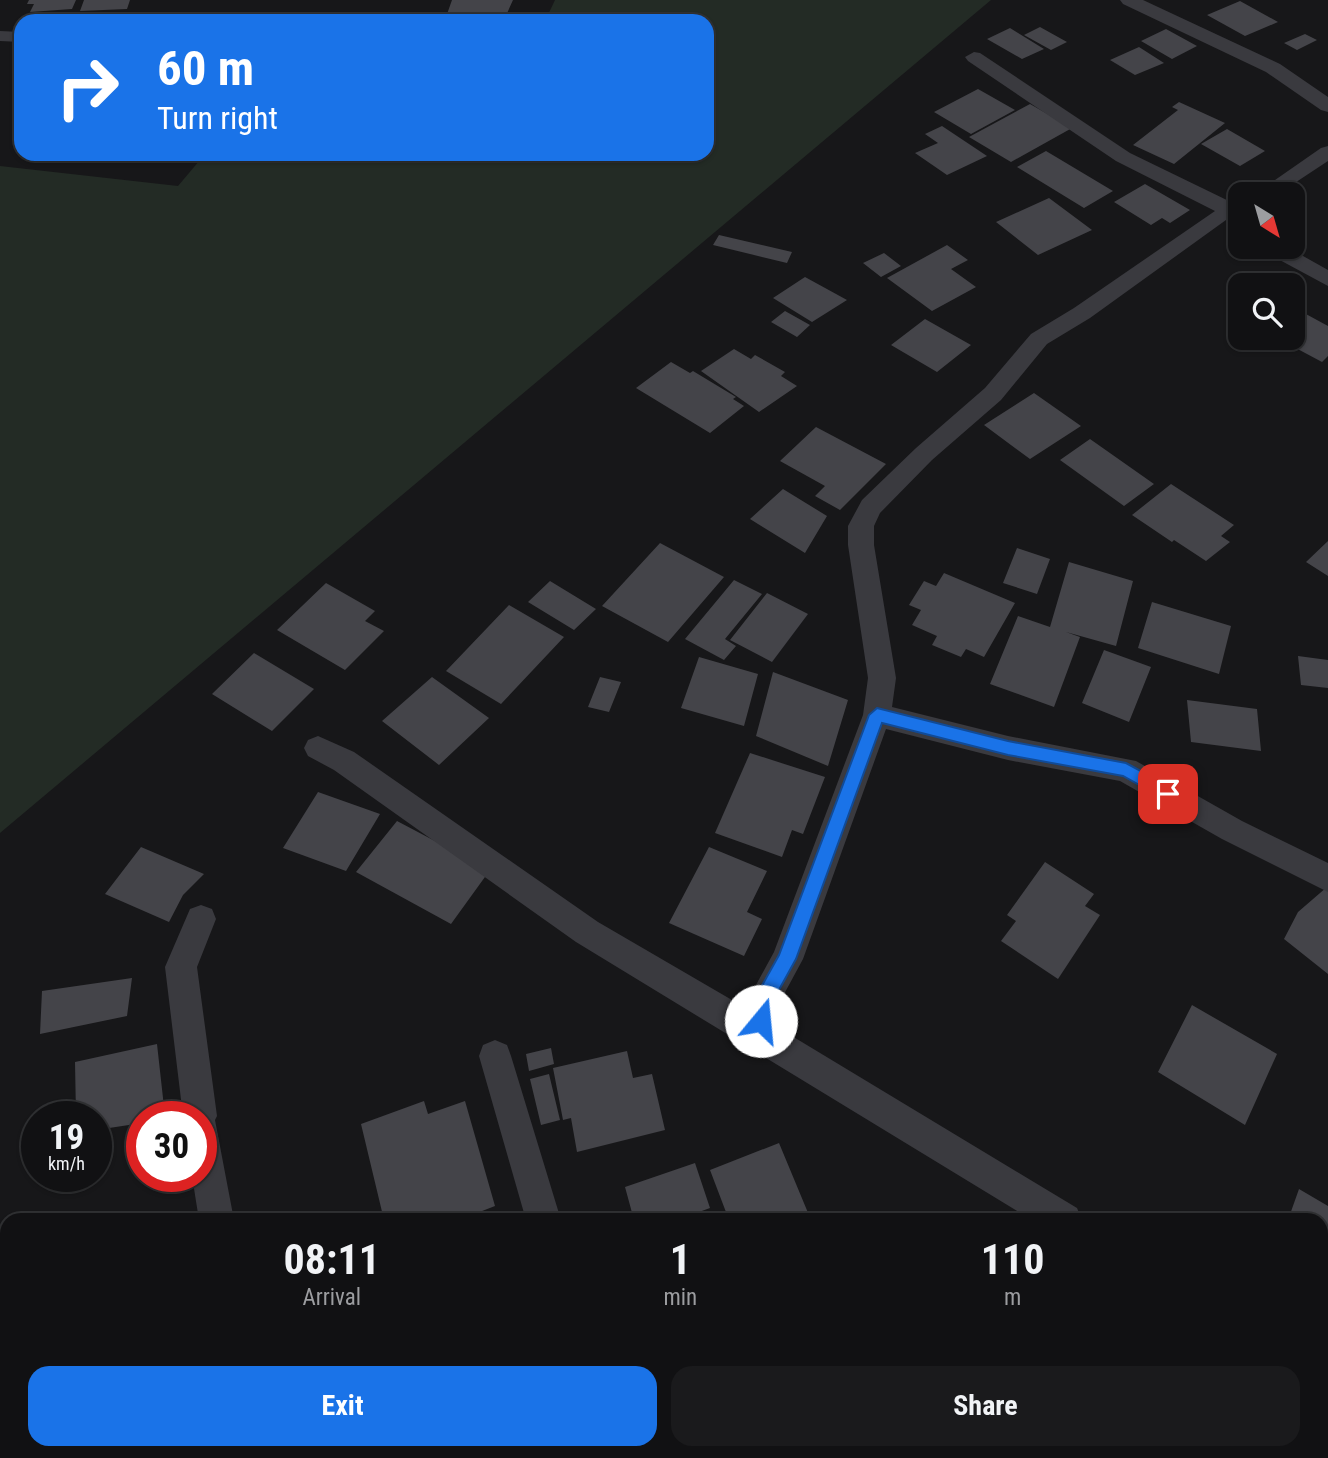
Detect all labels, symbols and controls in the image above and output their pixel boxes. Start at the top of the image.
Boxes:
text: 60 m [157,40,254,97]
icon: right [42,42,133,133]
text: Turn right [157,99,278,137]
north arrow [1228,182,1306,259]
map controls [1228,182,1305,350]
button: search [1228,273,1305,350]
pin [1138,764,1198,824]
icon: arrive [1149,775,1187,813]
position arrow [724,984,798,1058]
speed limit sign: 30 [126,1101,217,1192]
text: 19 [49,1117,84,1158]
text: km/h [48,1153,85,1174]
text: 08:11 [284,1235,380,1284]
text: 1 [670,1235,691,1284]
text: 110 [981,1235,1044,1284]
text: Arrival [302,1284,361,1311]
text: min [663,1284,697,1311]
text: m [1004,1284,1021,1311]
button: Exit [28,1366,657,1446]
button: Share [671,1366,1300,1446]

